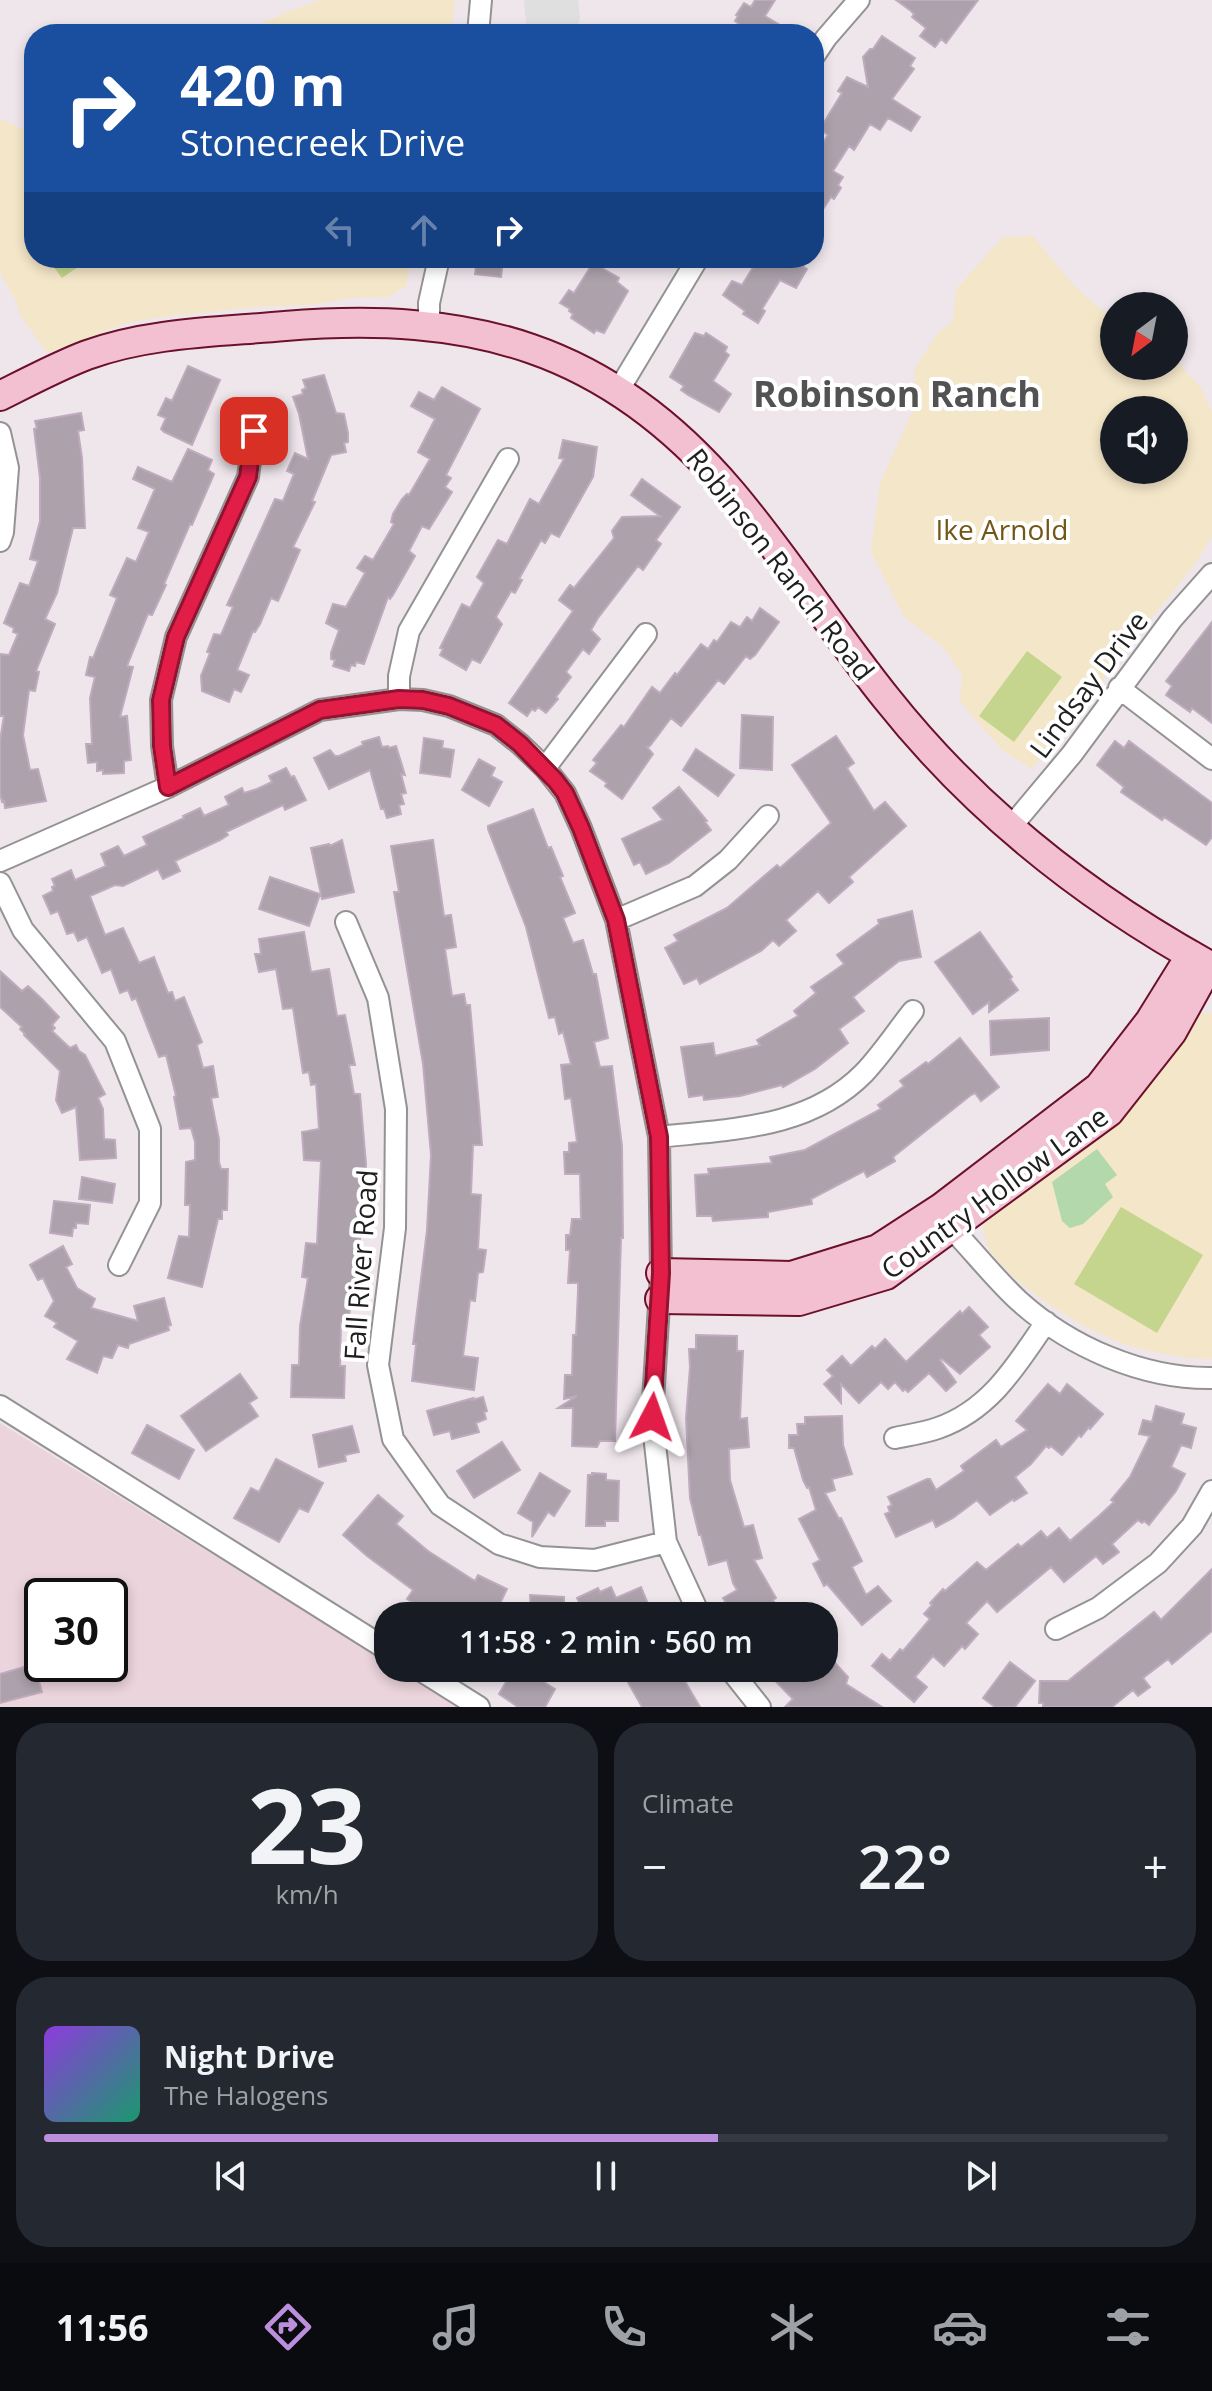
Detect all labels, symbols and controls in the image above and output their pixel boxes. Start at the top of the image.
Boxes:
text: 420 m [180,46,346,122]
icon: right [48,56,152,160]
text: Stonecreek Drive [180,118,465,167]
icon: left [318,208,362,252]
icon: ahead [402,208,446,252]
icon: right [486,208,530,252]
north arrow [1100,292,1188,380]
map controls [1100,292,1188,484]
district label: Robinson Ranch [753,369,1041,418]
button: sound [1100,396,1188,484]
pin [220,397,288,465]
icon: arrive [232,409,276,453]
street label: Robinson Ranch Road [678,440,884,688]
park label: Ike Arnold [936,510,1068,548]
street label: Lindsay Drive [1020,603,1156,765]
street label: Country Hollow Lane [873,1097,1115,1287]
street label: Fall River Road [334,1168,386,1362]
position arrow [610,1375,694,1459]
speed limit sign: 30 [24,1578,128,1682]
text: 11:58 · 2 min · 560 m [459,1621,753,1662]
text: 23 [248,1753,366,1894]
text: Climate [642,1785,734,1821]
text: 22° [858,1825,952,1907]
text: − [642,1836,667,1896]
text: + [1143,1836,1168,1896]
text: km/h [275,1876,339,1912]
text: Night Drive [164,2036,335,2077]
text: The Halogens [164,2077,329,2113]
icon: previous [209,2154,253,2198]
icon: pause [584,2154,628,2198]
icon: next [959,2154,1003,2198]
icon: directions [260,2299,316,2355]
icon: music [428,2299,484,2355]
icon: phone [596,2299,652,2355]
icon: climate [764,2299,820,2355]
icon: car [932,2299,988,2355]
icon: filters [1100,2299,1156,2355]
text: 11:56 [56,2303,149,2352]

